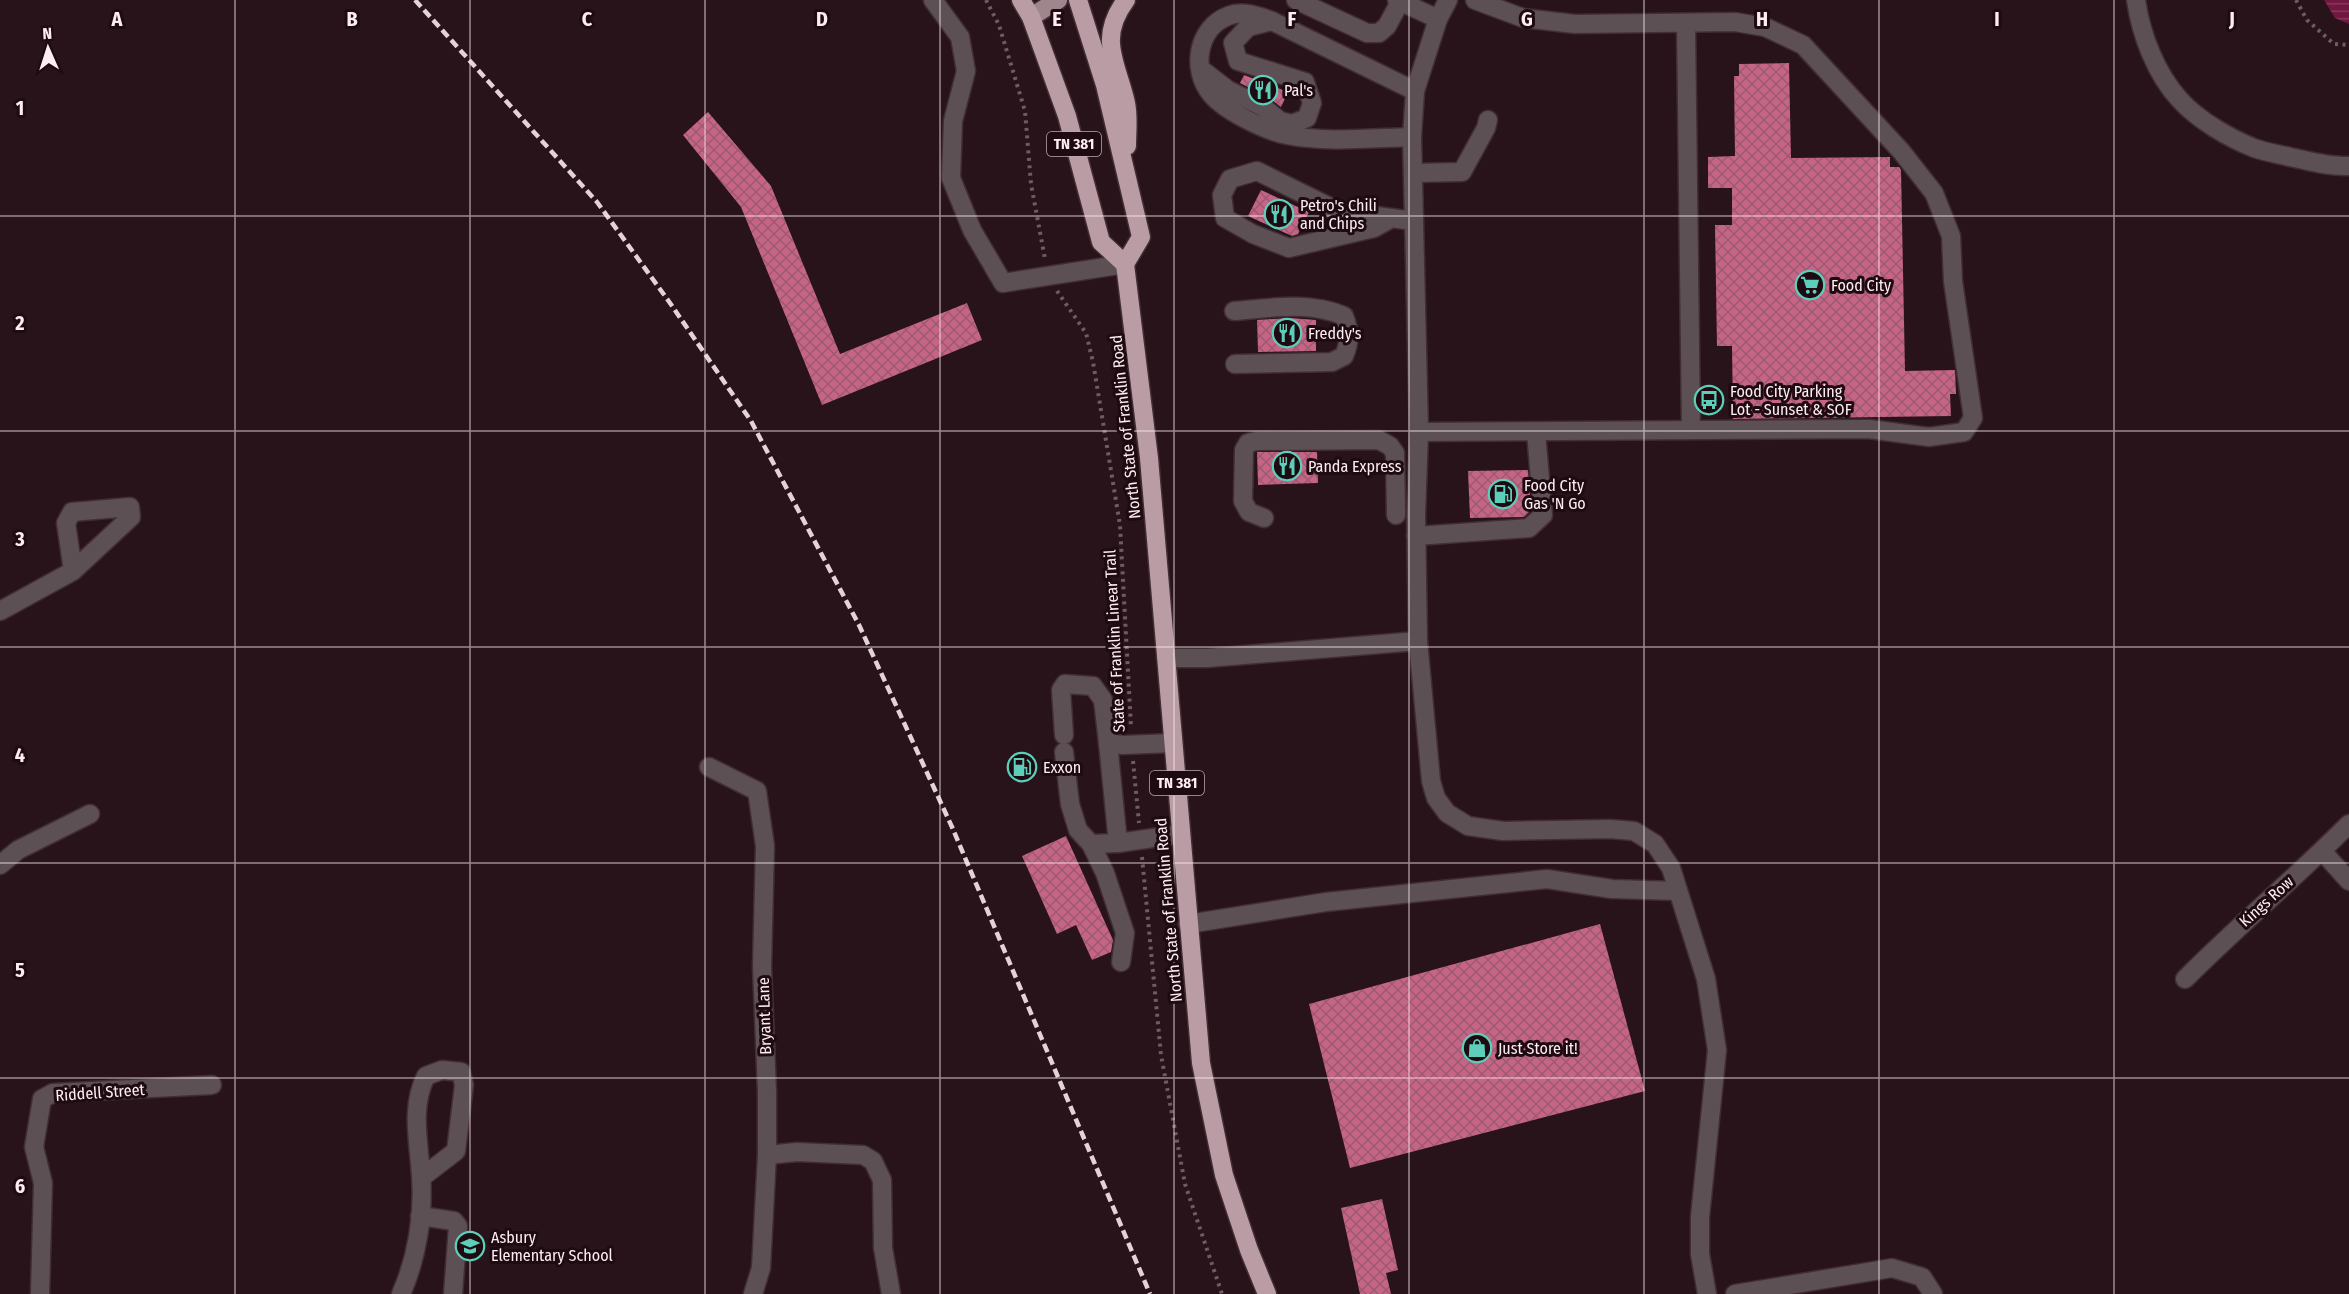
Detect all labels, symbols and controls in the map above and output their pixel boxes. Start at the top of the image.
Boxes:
text: A [111,7,124,31]
text: B [346,7,358,31]
text: C [582,7,593,31]
text: D [816,7,828,31]
text: E [1052,7,1062,31]
text: F [1288,7,1297,31]
text: G [1521,7,1533,31]
text: H [1756,7,1768,31]
text: I [1994,7,2000,31]
text: J [2228,7,2235,31]
north arrow [18,18,78,78]
text: N [42,24,53,43]
restaurant icon: Pal's [1247,74,1279,106]
place label: Pal's [1284,81,1313,100]
text: 1 [16,96,24,120]
road number: TN 381 [1047,132,1101,156]
place label: Petro's Chili and Chips [1300,196,1377,233]
restaurant icon: Petro's Chili and Chips [1263,198,1295,230]
supermarket icon: Food City [1794,269,1826,301]
place label: Food City [1831,276,1892,295]
text: 2 [14,311,25,335]
restaurant icon: Freddy's [1271,317,1303,349]
place label: Freddy's [1308,324,1362,343]
street label: North State of Franklin Road [1106,334,1145,520]
place label: Food City Parking Lot - Sunset & SOF [1730,382,1852,419]
bus stop icon: Food City Parking Lot - Sunset & SOF [1693,384,1725,416]
restaurant icon: Panda Express [1271,450,1303,482]
place label: Panda Express [1308,457,1402,476]
place label: Food City Gas 'N Go [1524,476,1586,513]
fuel station icon: Food City Gas 'N Go [1487,478,1519,510]
text: 3 [14,527,25,551]
street label: State of Franklin Linear Trail [1100,549,1129,733]
text: 4 [15,743,25,767]
fuel station icon: Exxon [1006,751,1038,783]
place label: Exxon [1043,758,1081,777]
road number: TN 381 [1150,771,1204,795]
street label: North State of Franklin Road [1151,817,1186,1003]
street label: Kings Row [2235,872,2298,931]
text: 5 [15,958,25,982]
street label: Bryant Lane [754,977,775,1055]
shop icon: Just Store it! [1461,1032,1493,1064]
place label: Just Store it! [1498,1039,1578,1058]
street label: Riddell Street [55,1080,146,1105]
text: 6 [15,1174,25,1198]
place label: Asbury Elementary School [491,1228,613,1265]
school or university icon: Asbury Elementary School [454,1230,486,1262]

